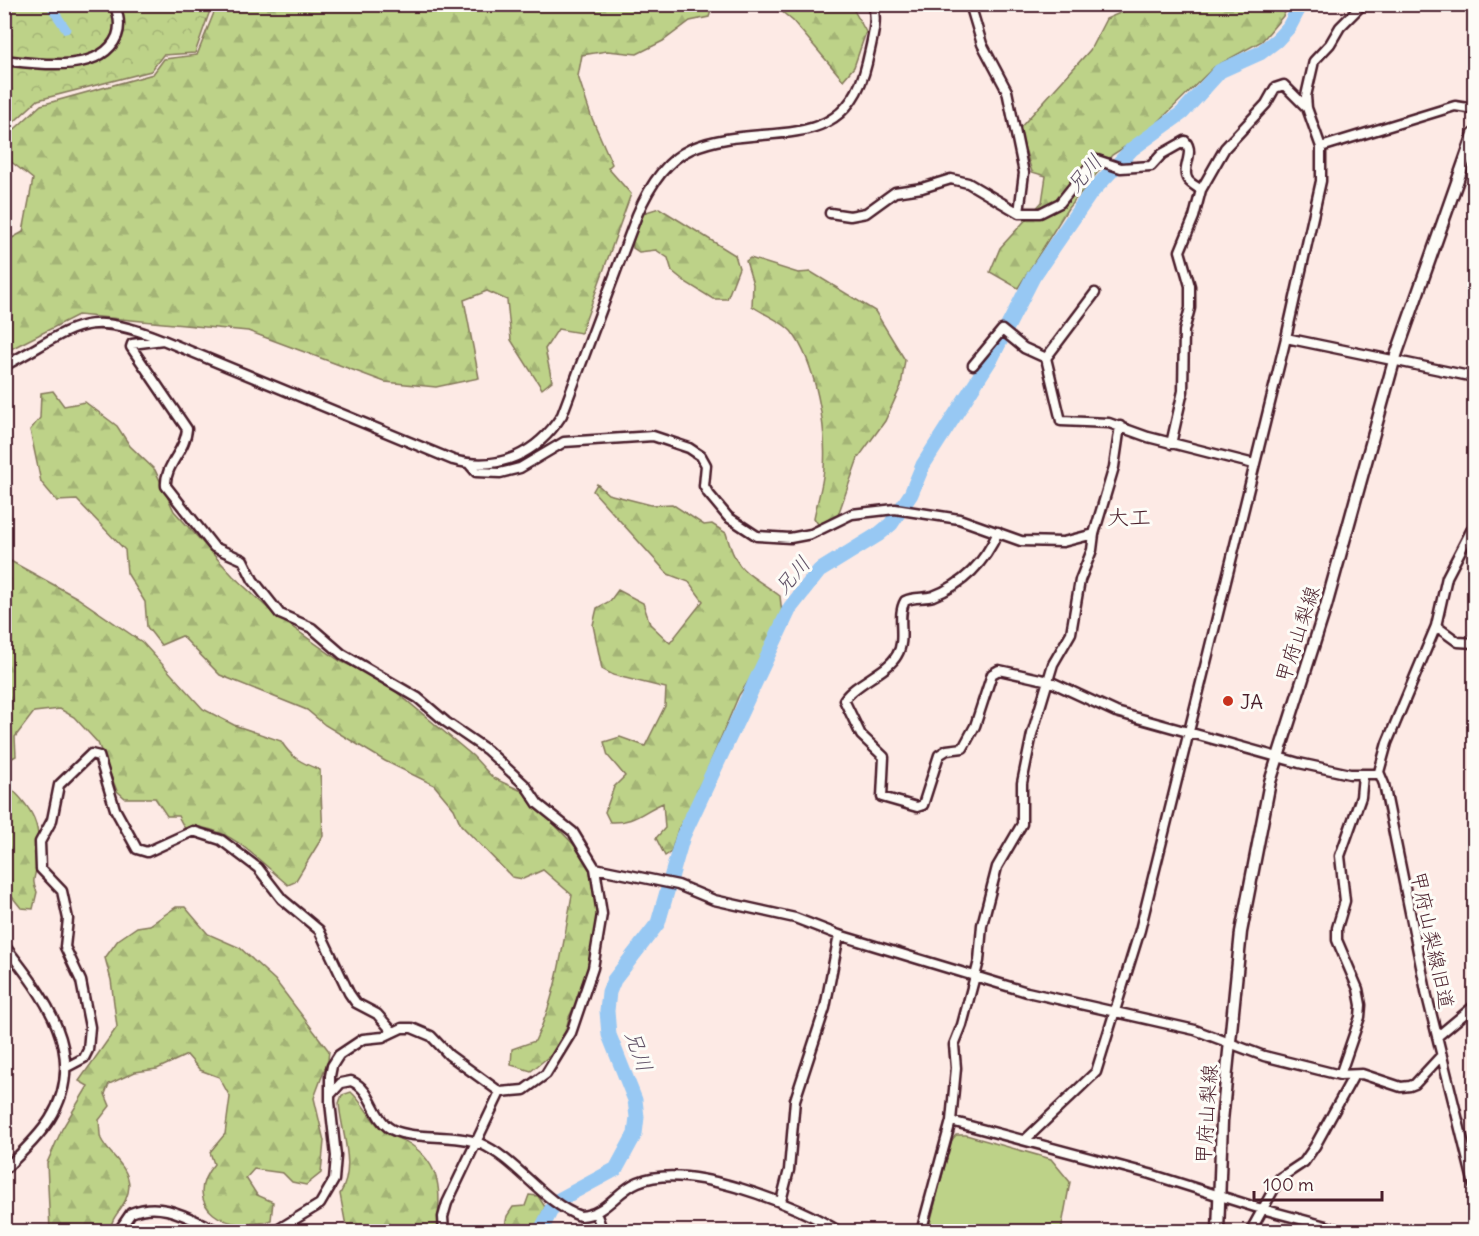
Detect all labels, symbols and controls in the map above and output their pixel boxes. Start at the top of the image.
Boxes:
water label: 兄川 [1060,148,1108,198]
district label: 大工 [1107,503,1151,531]
water label: 兄川 [768,550,816,600]
street label: 甲府山梨線 [1270,583,1324,685]
place label: JA [1240,689,1263,714]
marker: JA [1221,694,1235,708]
street label: 甲府山梨線旧道 [1406,869,1460,1011]
water label: 兄川 [619,1027,659,1075]
street label: 甲府山梨線 [1190,1063,1222,1165]
scale bar [1254,1164,1382,1202]
text: 100 m [1263,1173,1314,1196]

